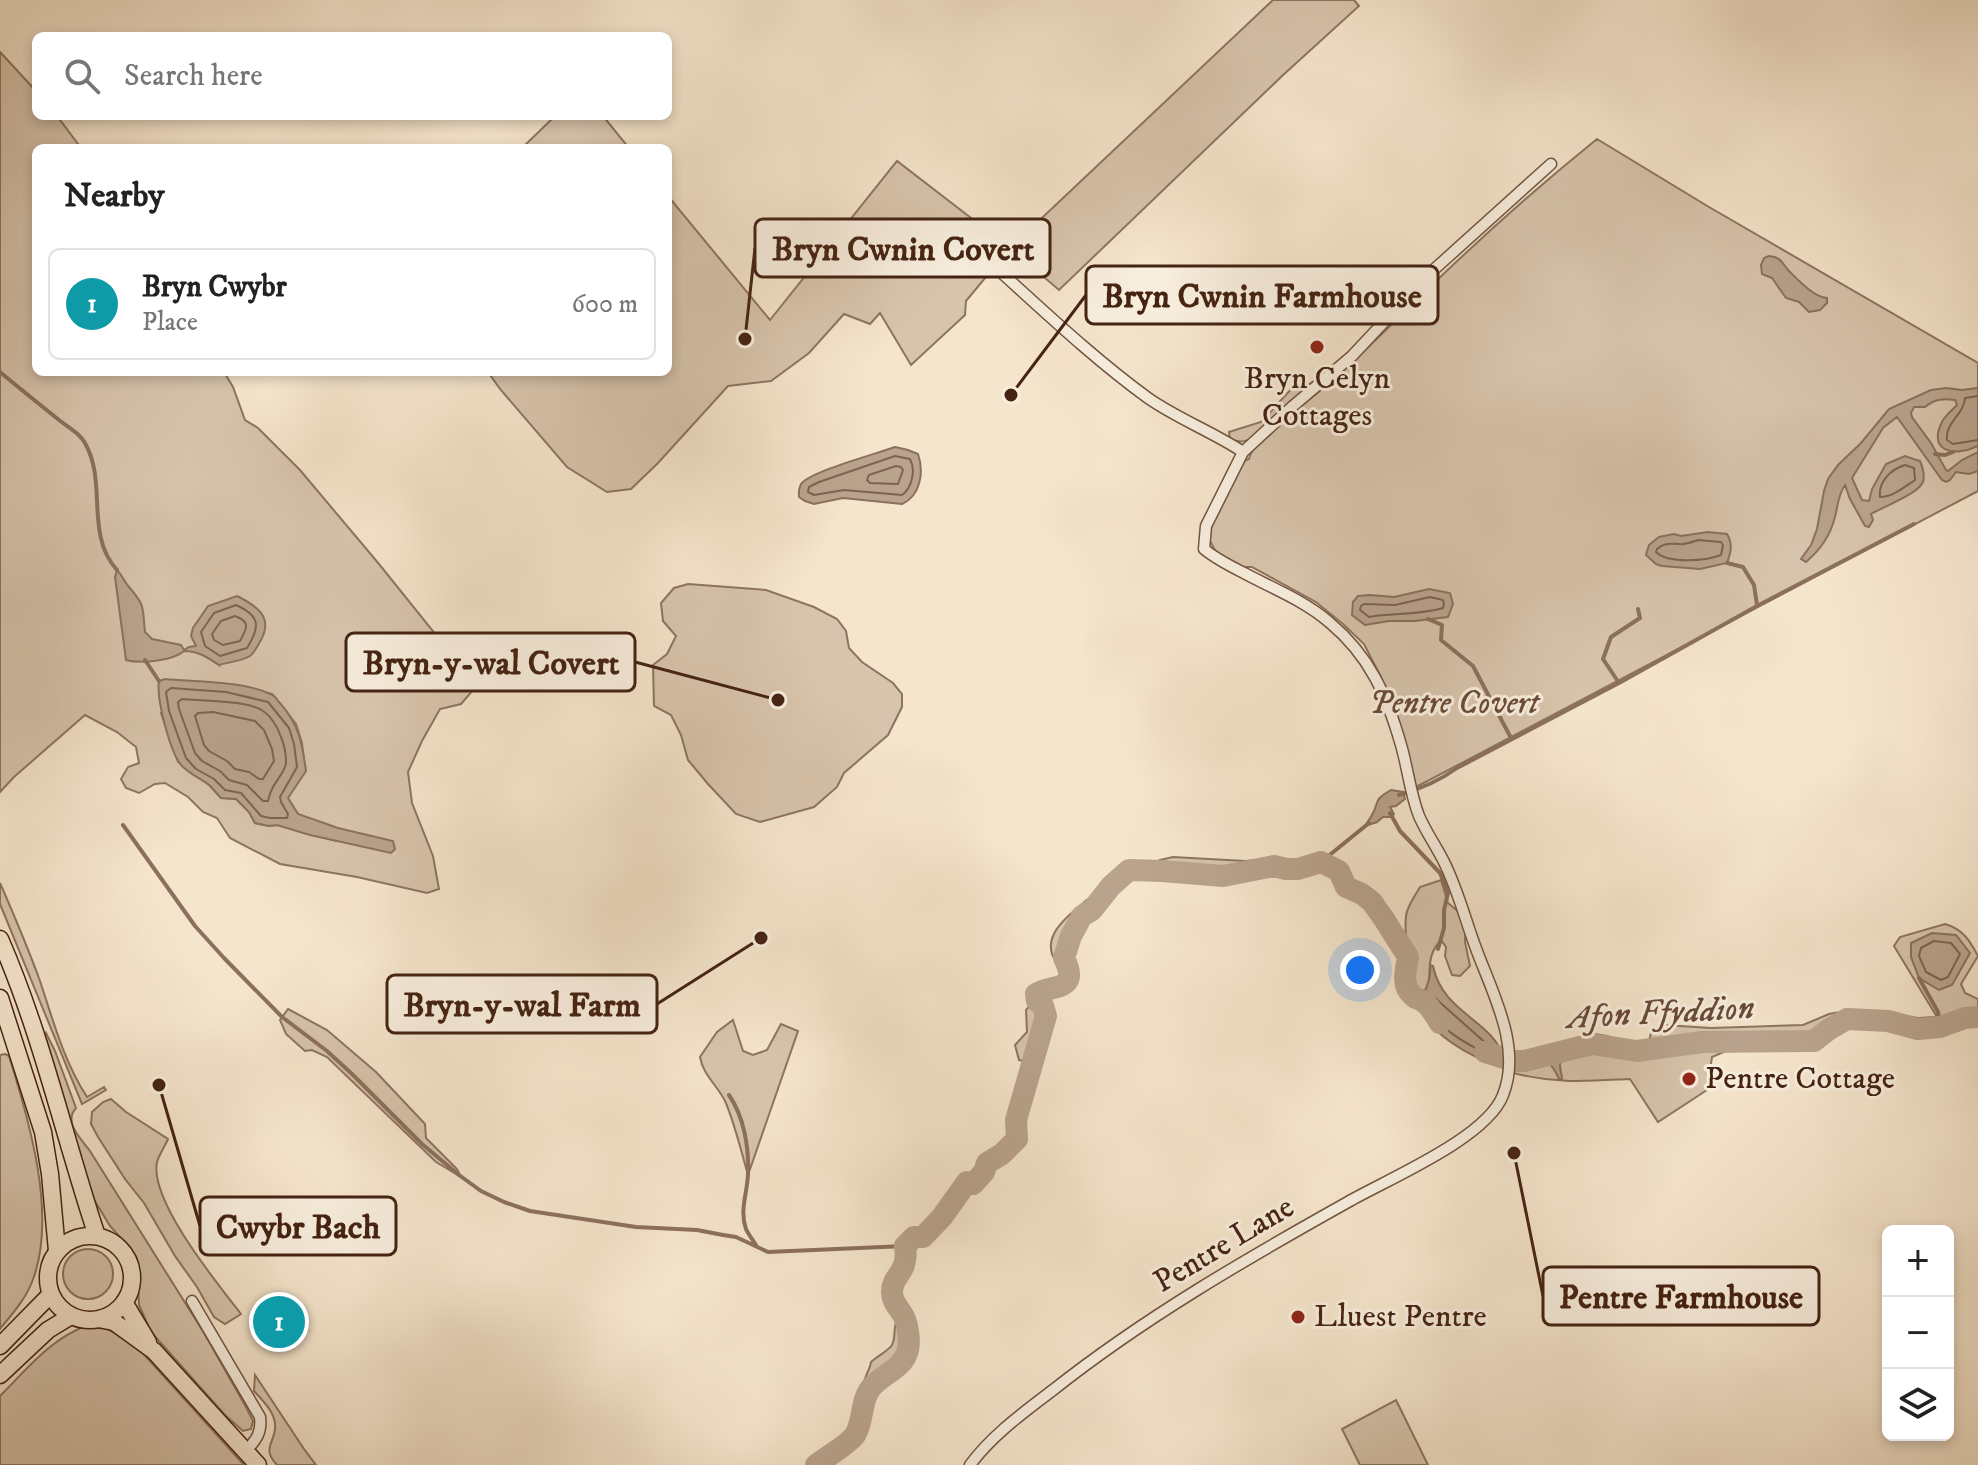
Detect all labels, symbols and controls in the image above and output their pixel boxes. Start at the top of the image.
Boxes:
search box [32,32,672,120]
icon: search [60,54,104,98]
text: Search here [124,58,263,95]
text: Nearby [64,175,165,217]
callout: Bryn Cwnin Covert [755,219,1050,277]
text: Bryn Cwnin Covert [772,229,1034,271]
callout: Bryn Cwnin Farmhouse [1086,266,1438,324]
text: Bryn Cwybr [142,269,287,306]
text: Bryn Cwnin Farmhouse [1102,276,1422,318]
text: 1 [87,288,97,321]
text: 600 m [571,288,638,321]
text: Place [142,306,198,339]
marker: Bryn Celyn Cottages [1308,338,1326,356]
place label: Bryn Celyn Cottages [1244,359,1390,436]
callout: Bryn-y-wal Covert [346,633,635,691]
text: Bryn-y-wal Covert [363,643,620,685]
park label: Pentre Covert [1369,684,1541,724]
your location [1340,950,1380,990]
callout: Bryn-y-wal Farm [387,975,657,1033]
text: Bryn-y-wal Farm [403,985,641,1027]
water label: Afon Ffyddion [1562,987,1756,1039]
place label: Pentre Cottage [1705,1059,1895,1099]
marker: Pentre Cottage [1680,1070,1698,1088]
street label: Pentre Lane [1147,1187,1301,1303]
callout: Cwybr Bach [200,1197,396,1255]
text: Cwybr Bach [216,1207,380,1249]
map controls [1882,1225,1954,1441]
button: + [1882,1225,1954,1297]
callout: Pentre Farmhouse [1543,1267,1819,1325]
text: Pentre Farmhouse [1559,1277,1803,1319]
pin: 1 [253,1292,305,1352]
place label: Lluest Pentre [1314,1297,1487,1337]
button: − [1882,1297,1954,1369]
marker: Lluest Pentre [1289,1308,1307,1326]
button: layers [1882,1369,1954,1441]

